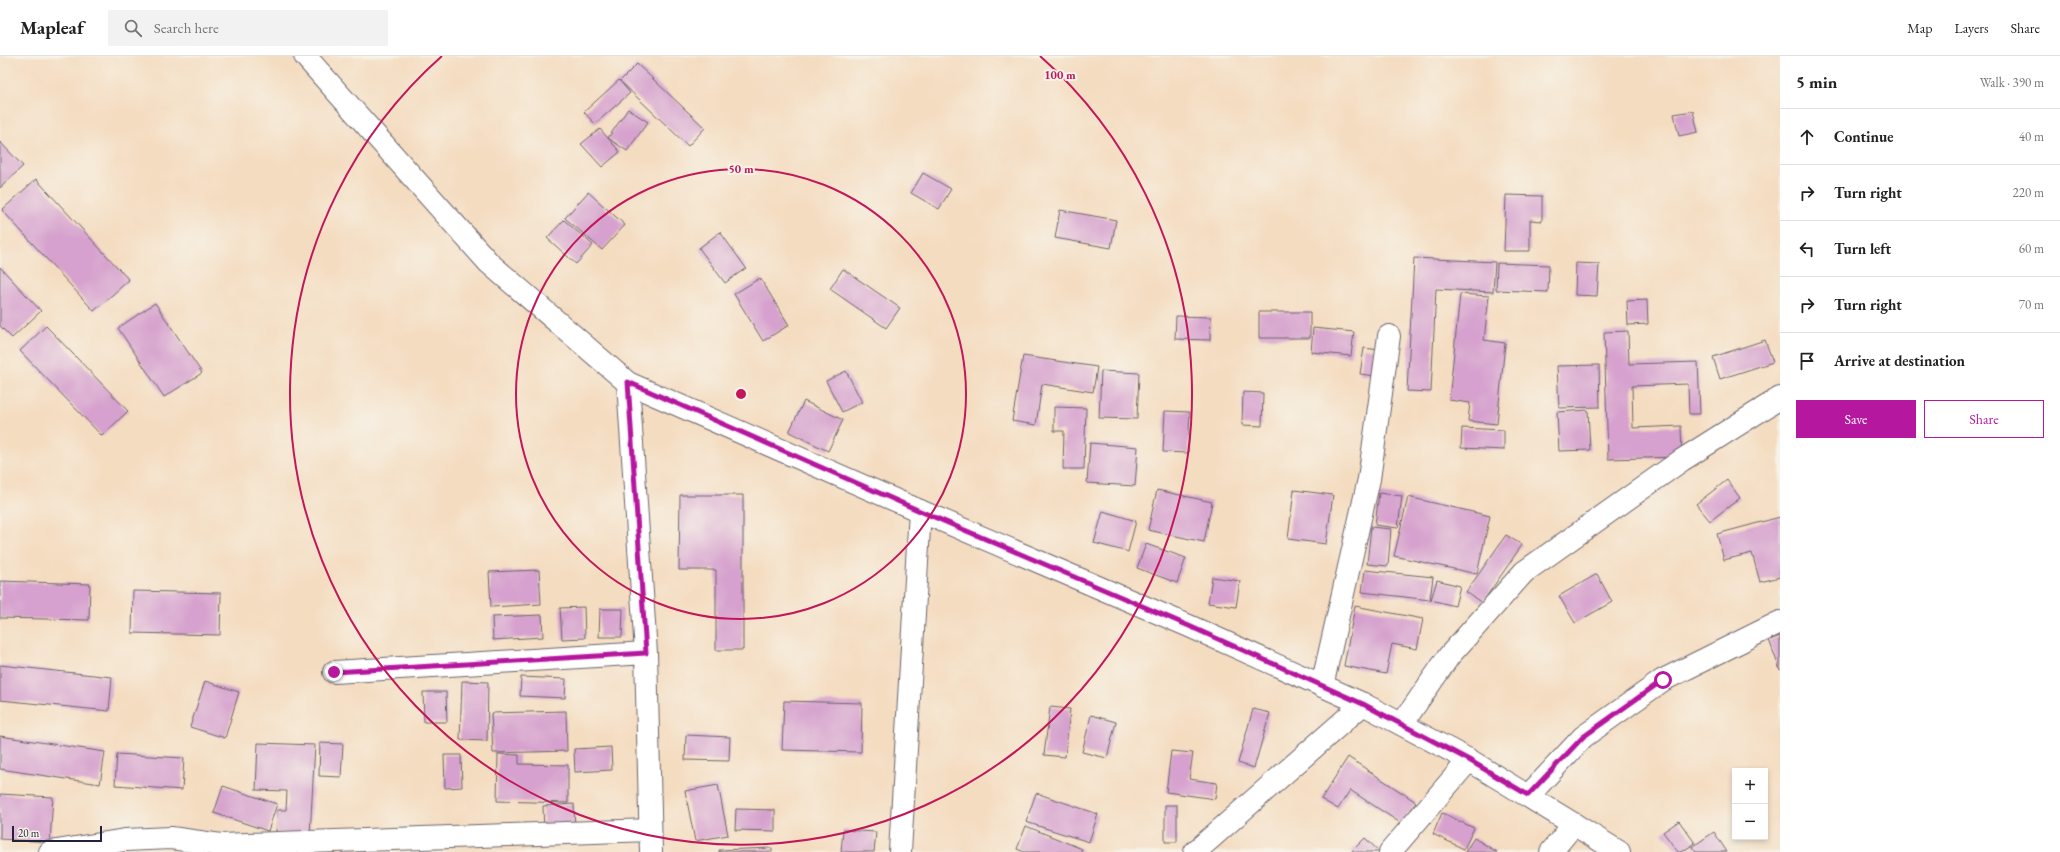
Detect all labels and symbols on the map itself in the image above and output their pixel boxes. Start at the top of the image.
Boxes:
text: 100 m [1044,67,1076,83]
text: 50 m [728,161,754,177]
centre of rings [734,387,748,401]
route end [325,663,343,681]
route start [1654,671,1672,689]
scale bar [12,824,102,843]

